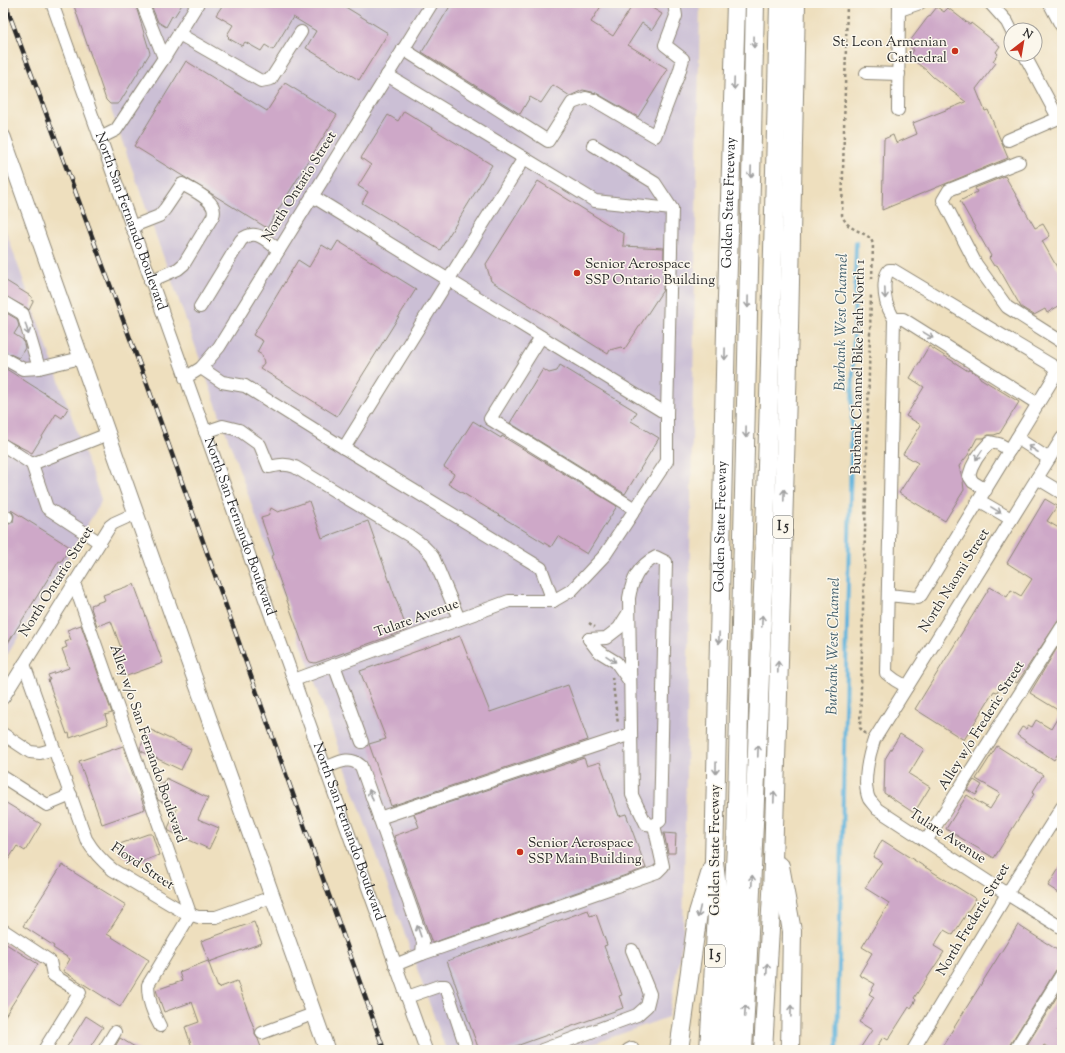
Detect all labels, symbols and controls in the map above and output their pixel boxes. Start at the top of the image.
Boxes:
north arrow [1003,22,1043,62]
text: N [1019,25,1036,44]
place label: St. Leon Armenian Cathedral [832,33,947,69]
one-way arrow [750,35,758,48]
marker: St. Leon Armenian Cathedral [950,46,960,56]
one-way arrow [730,77,738,90]
street label: North Ontario Street [258,128,342,246]
street label: North San Fernando Boulevard [89,130,171,313]
street label: Golden State Freeway [718,137,742,269]
one-way arrow [747,165,755,178]
water label: Burbank West Channel [830,253,854,391]
place label: Senior Aerospace SSP Ontario Building [585,255,715,291]
street label: Burbank Channel Bike Path North 1 [847,259,871,475]
marker: Senior Aerospace SSP Ontario Building [572,268,582,278]
one-way arrow [882,286,889,299]
one-way arrow [744,295,752,308]
one-way arrow [24,322,31,335]
one-way arrow [922,332,934,340]
one-way arrow [722,347,729,360]
one-way arrow [742,425,750,438]
street label: North San Fernando Boulevard [198,435,280,619]
one-way arrow [1027,444,1039,452]
one-way arrow [975,449,983,461]
street label: Golden State Freeway [710,461,733,593]
one-way arrow [780,489,788,502]
one-way arrow [990,506,1001,514]
road number: I 5 [773,516,793,538]
street label: North Ontario Street [15,523,99,641]
street label: North Naomi Street [915,525,995,637]
water label: Burbank West Channel [822,577,846,715]
street label: Tulare Avenue [372,594,462,644]
one-way arrow [758,615,766,628]
one-way arrow [715,631,723,644]
street label: Alley w/o San Fernando Boulevard [104,642,190,846]
one-way arrow [605,655,616,663]
street label: Alley w/o Frederic Street [934,657,1030,794]
one-way arrow [775,661,782,674]
street label: North San Fernando Boulevard [307,740,389,924]
one-way arrow [754,745,761,758]
one-way arrow [712,761,720,774]
street label: Golden State Freeway [706,784,726,916]
one-way arrow [367,788,374,801]
one-way arrow [771,791,778,804]
street label: Tulare Avenue [904,805,990,869]
place label: Senior Aerospace SSP Main Building [528,834,642,870]
street label: Floyd Street [106,838,178,896]
marker: Senior Aerospace SSP Main Building [515,847,525,857]
street label: North Frederic Street [932,860,1016,980]
one-way arrow [748,875,755,888]
one-way arrow [694,905,702,918]
one-way arrow [415,924,422,937]
road number: I 5 [705,945,725,967]
one-way arrow [764,963,771,976]
one-way arrow [742,1005,749,1018]
one-way arrow [787,1005,795,1018]

